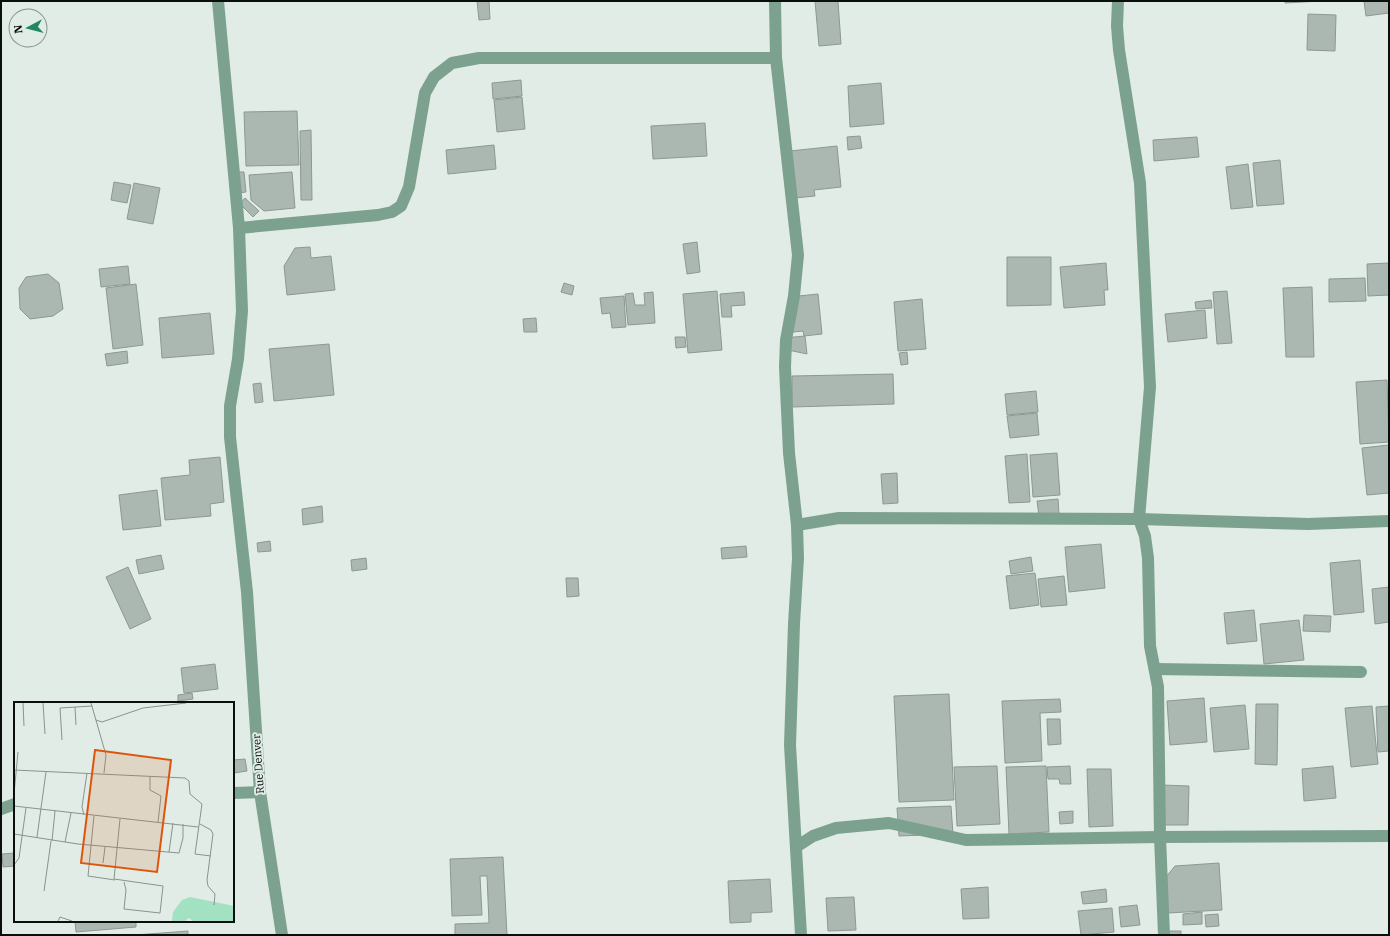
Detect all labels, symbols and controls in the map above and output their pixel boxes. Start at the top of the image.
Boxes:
north arrow [8,8,48,48]
text: N [11,24,26,34]
inset map [14,702,234,922]
street label: Rue Denver [249,734,267,794]

